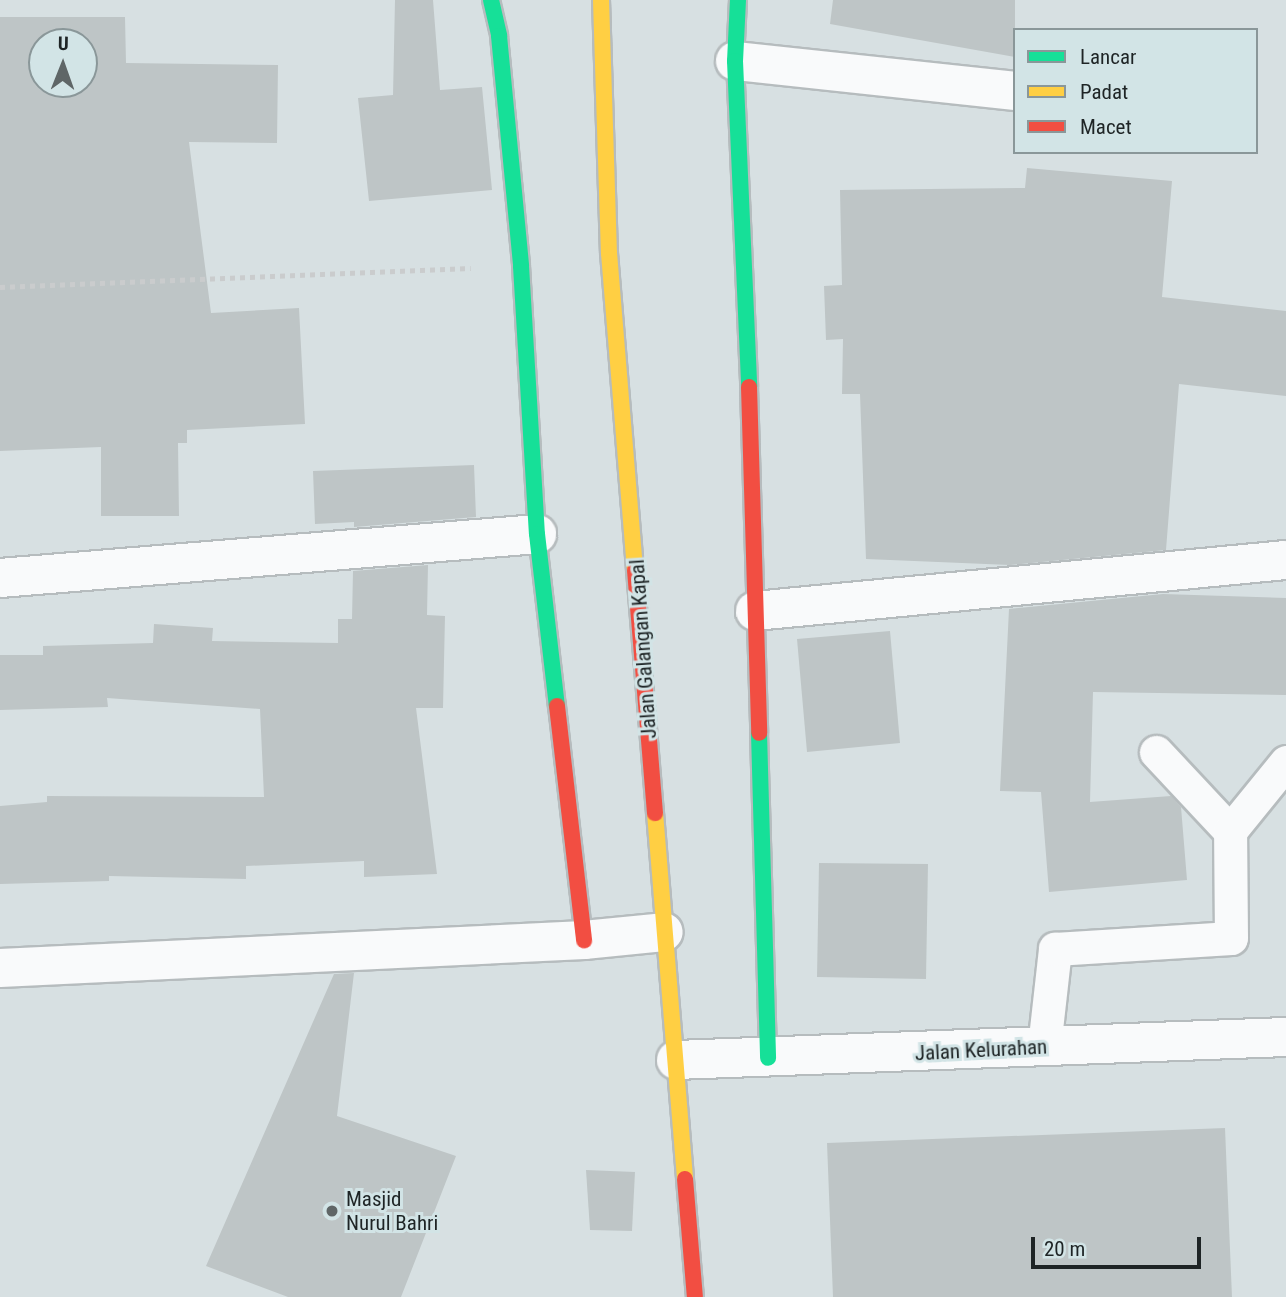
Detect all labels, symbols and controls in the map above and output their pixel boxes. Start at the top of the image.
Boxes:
north arrow [28,28,98,98]
legend [1013,28,1258,154]
text: U [58,32,69,55]
text: Lancar [1080,45,1136,69]
text: Padat [1080,80,1128,104]
text: Macet [1080,115,1132,139]
street label: Jalan Galangan Kapal [624,558,662,740]
street label: Jalan Kelurahan [914,1034,1048,1066]
place label: Masjid Nurul Bahri [346,1186,438,1236]
marker: Masjid Nurul Bahri [324,1203,340,1219]
scale bar [1034,1224,1204,1268]
text: 20 m [1044,1237,1085,1261]

